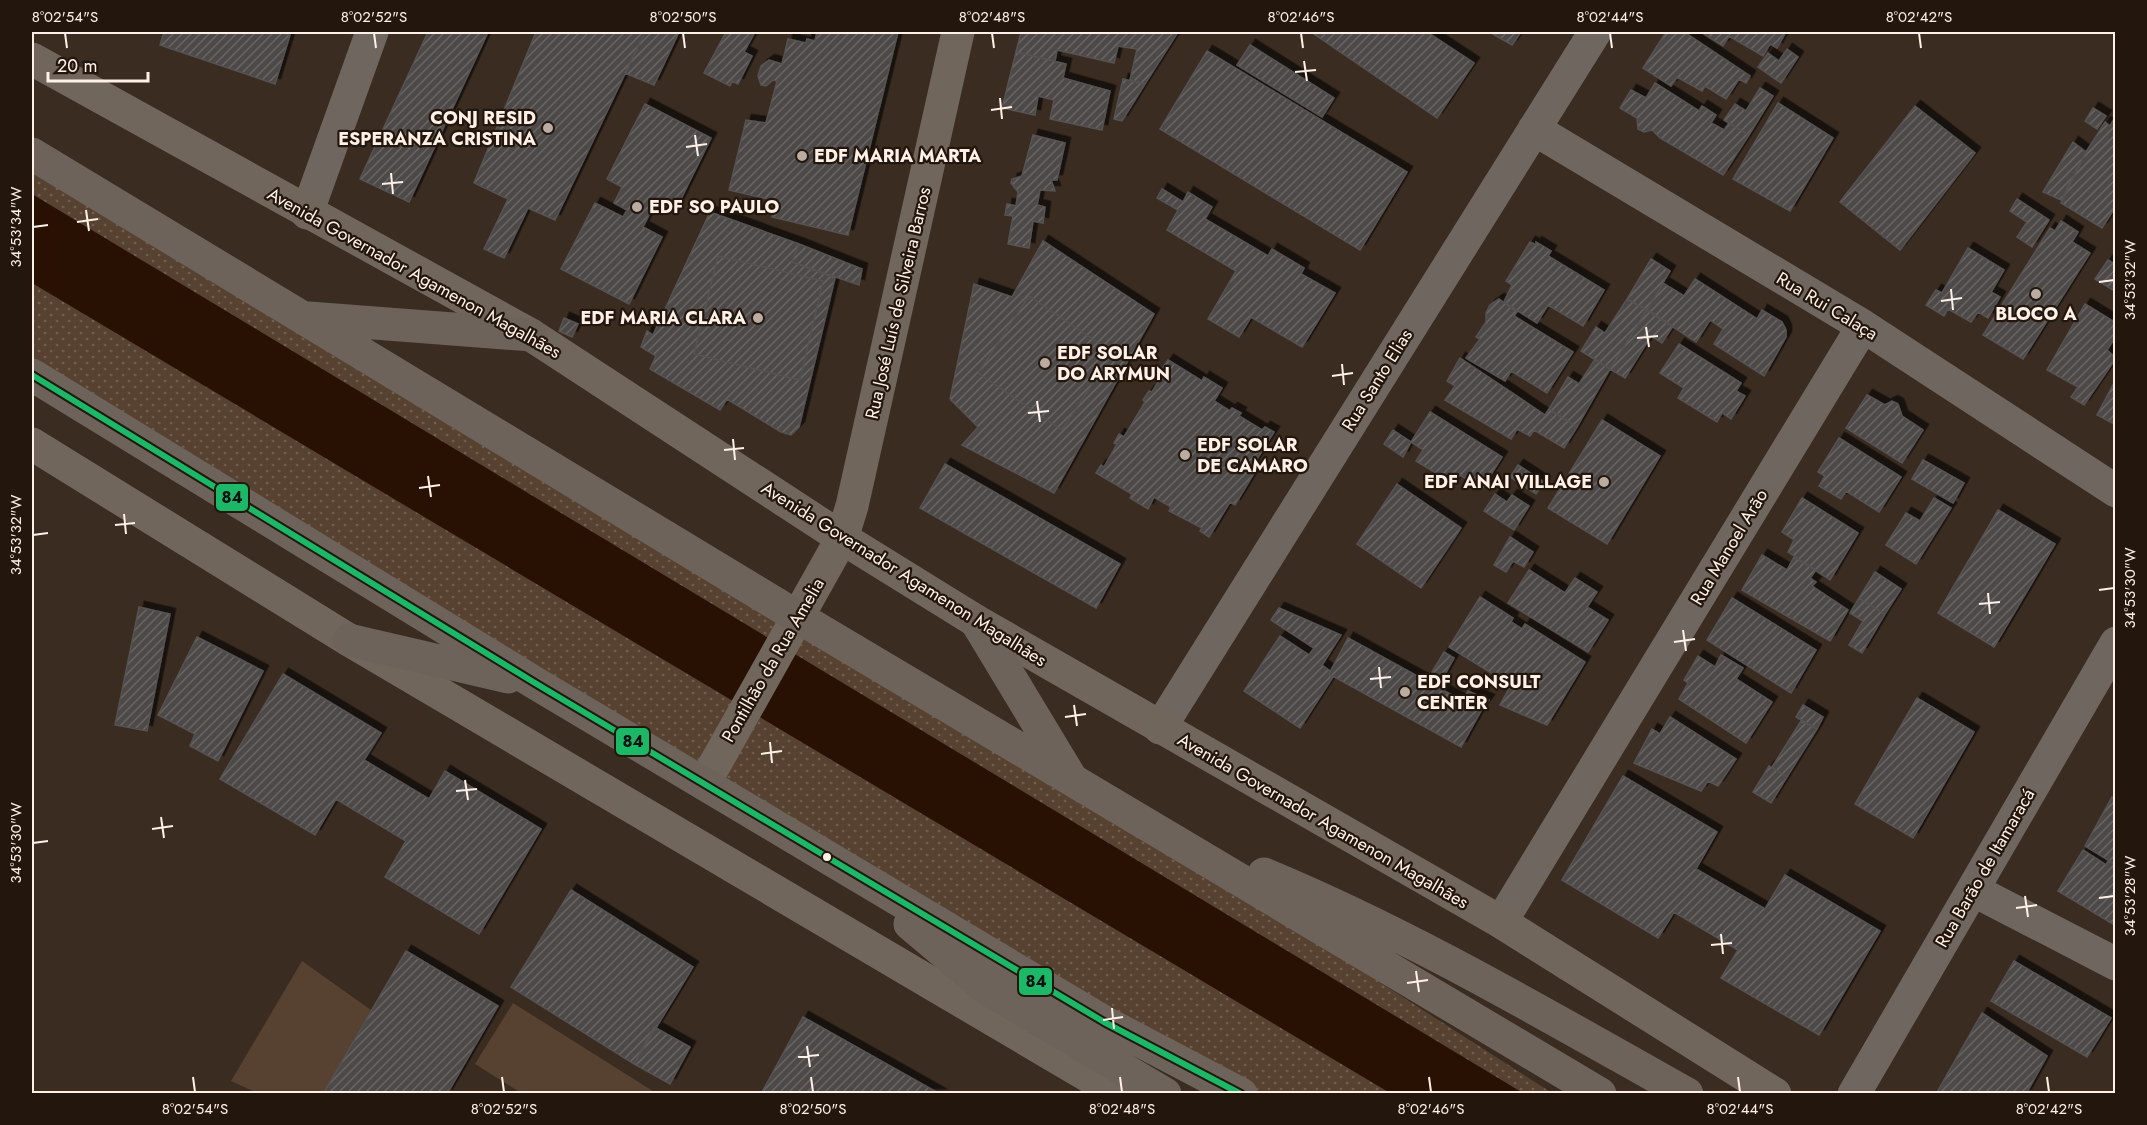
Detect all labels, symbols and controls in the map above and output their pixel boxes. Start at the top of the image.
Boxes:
text: 8°02'54"S [32,6,98,28]
text: 8°02'52"S [341,6,407,28]
text: 8°02'50"S [650,6,716,28]
text: 8°02'48"S [959,6,1025,28]
text: 8°02'46"S [1268,6,1334,28]
text: 8°02'44"S [1577,6,1643,28]
text: 8°02'42"S [1886,6,1952,28]
scale bar [48,45,148,83]
text: 20 m [57,53,97,79]
place label: CONJ RESID ESPERANZA CRISTINA [338,105,537,152]
marker: CONJ RESID ESPERANZA CRISTINA [541,121,555,135]
place label: EDF MARIA MARTA [814,143,982,169]
marker: EDF MARIA MARTA [795,149,809,163]
street label: Avenida Governador Agamenon Magalhães [263,181,565,365]
street label: Rua José Luís de Silveira Barros [859,184,937,422]
text: 34°53'34"W [5,186,27,267]
place label: EDF SO PAULO [649,194,780,220]
marker: EDF SO PAULO [630,200,644,214]
text: 34°53'32"W [2119,240,2141,320]
street label: Rua Rui Calaça [1771,265,1883,347]
marker: BLOCO A [2029,287,2043,301]
place label: BLOCO A [1995,301,2078,327]
place label: EDF MARIA CLARA [581,305,747,331]
marker: EDF MARIA CLARA [751,311,765,325]
street label: Rua Santo Elias [1335,324,1419,436]
place label: EDF SOLAR DO ARYMUN [1057,340,1170,387]
marker: EDF SOLAR DO ARYMUN [1038,356,1052,370]
place label: EDF SOLAR DE CAMARO [1197,432,1308,479]
marker: EDF SOLAR DE CAMARO [1178,448,1192,462]
place label: EDF ANAI VILLAGE [1424,469,1592,495]
street label: Avenida Governador Agamenon Magalhães [756,475,1052,673]
marker: EDF ANAI VILLAGE [1597,475,1611,489]
line badge: 84 [215,483,249,512]
street label: Rua Manoel Arão [1684,484,1774,610]
text: 84 [221,486,243,509]
text: 34°53'32"W [5,495,27,575]
text: 34°53'30"W [2119,547,2141,629]
street label: Pontilhão da Rua Amelia [715,573,831,747]
place label: EDF CONSULT CENTER [1417,669,1541,716]
marker: EDF CONSULT CENTER [1398,685,1412,699]
line badge: 84 [615,727,650,756]
street label: Avenida Governador Agamenon Magalhães [1173,727,1473,915]
text: 84 [622,730,644,753]
street label: Rua Barão de Itamaracá [1929,784,2041,952]
text: 34°53'30"W [5,802,27,884]
unlabelled marker [821,851,833,863]
text: 34°53'28"W [2119,856,2141,936]
line badge: 84 [1018,967,1053,996]
text: 84 [1025,970,1047,993]
text: 8°02'54"S [162,1098,228,1120]
text: 8°02'52"S [471,1098,537,1120]
text: 8°02'50"S [780,1098,846,1120]
text: 8°02'48"S [1089,1098,1155,1120]
text: 8°02'46"S [1398,1098,1464,1120]
text: 8°02'44"S [1707,1098,1773,1120]
text: 8°02'42"S [2016,1098,2082,1120]

